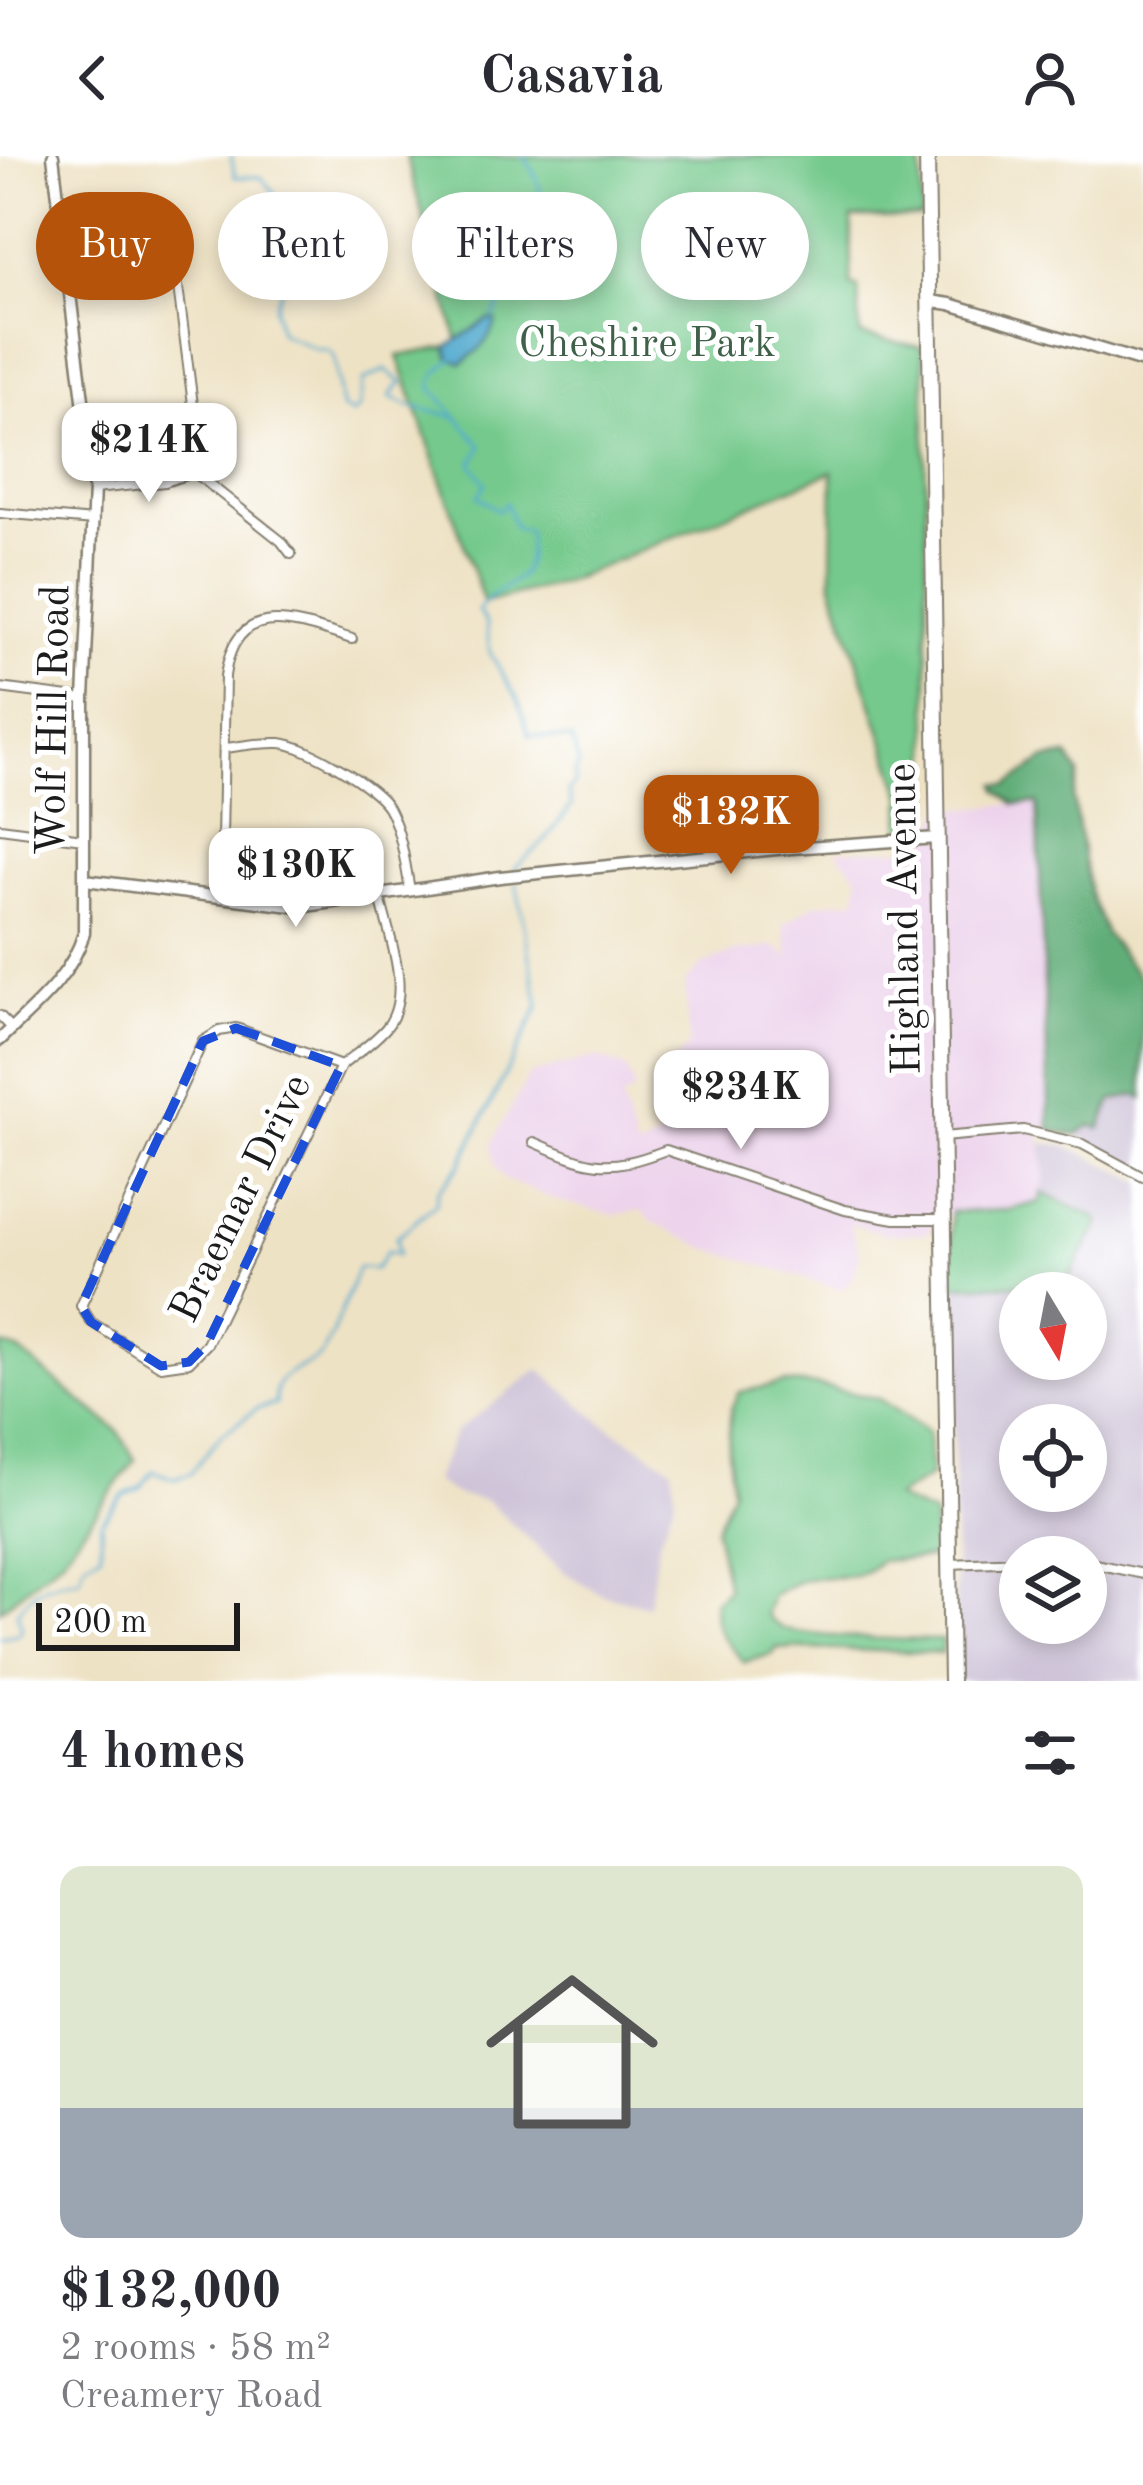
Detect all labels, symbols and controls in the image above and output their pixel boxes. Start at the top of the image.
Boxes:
icon: back [60,45,126,111]
icon: person [1017,45,1083,111]
text: Casavia [480,51,663,105]
chip: Buy [36,192,194,300]
chip: Rent [218,192,388,300]
chip: Filters [412,192,617,300]
chip: New [641,192,809,300]
park label: Cheshire Park [518,324,776,366]
pin: $214K [65,403,233,505]
text: $214K [89,422,209,461]
street label: Wolf Hill Road [32,584,78,856]
street label: Highland Avenue [882,763,930,1075]
pin: $132K [647,775,815,877]
text: $132K [671,794,791,833]
pin: $130K [212,828,380,930]
text: $130K [236,847,356,886]
pin: $234K [657,1050,825,1152]
street label: Braemar Drive [164,1068,320,1330]
text: $234K [681,1069,801,1108]
north arrow [999,1272,1107,1380]
map controls [999,1272,1107,1644]
button: locate [999,1404,1107,1512]
button: layers [999,1536,1107,1644]
scale bar [36,1597,240,1650]
text: 200 m [54,1607,147,1640]
icon: filters [1017,1720,1083,1786]
text: 4 homes [60,1728,245,1779]
icon: home [464,1944,680,2160]
text: $132,000 [60,2268,281,2319]
text: 2 rooms · 58 m² [60,2329,331,2368]
text: Creamery Road [60,2377,323,2416]

